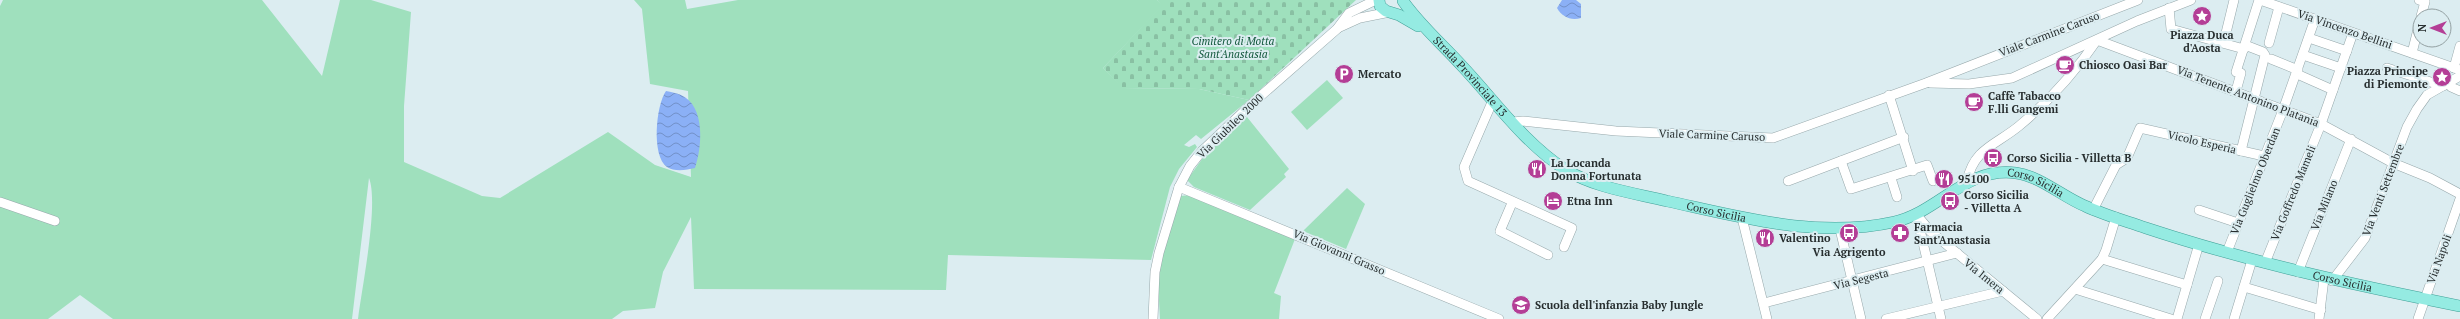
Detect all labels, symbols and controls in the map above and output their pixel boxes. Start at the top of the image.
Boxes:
place icon: Piazza Duca d'Aosta [2191,5,2213,27]
street label: Via Vincenzo Bellini [2296,6,2394,52]
street label: Viale Carmine Caruso [1997,8,2101,60]
north arrow [2412,8,2452,48]
text: N [2415,23,2429,32]
place label: Piazza Duca d'Aosta [2170,28,2234,55]
street label: Strada Provinciale 13 [1430,33,1510,119]
park label: Cimitero di Motta Sant'Anastasia [1191,34,1275,61]
cafe icon: Chiosco Oasi Bar [2054,54,2076,76]
place label: Chiosco Oasi Bar [2079,58,2167,72]
street label: Via Tenente Antonino Platania [2175,62,2321,130]
parking icon: Mercato [1333,63,1355,85]
place label: Piazza Principe di Piemonte [2347,64,2428,91]
place icon: Piazza Principe di Piemonte [2431,66,2453,88]
place label: Mercato [1358,67,1402,81]
place label: Caffè Tabacco F.lli Gangemi [1988,89,2061,116]
street label: Via Giubileo 2000 [1194,91,1266,161]
cafe icon: Caffè Tabacco F.lli Gangemi [1963,91,1985,113]
street label: Via Guglielmo Oberdan [2227,125,2283,237]
street label: Viale Carmine Caruso [1659,126,1765,144]
street label: Vicolo Esperia [2166,127,2238,157]
street label: Via Venti Settembre [2359,141,2407,238]
street label: Via Goffredo Mameli [2267,143,2319,243]
bus stop icon: Corso Sicilia - Villetta B [1982,147,2004,169]
place label: Corso Sicilia - Villetta B [2007,151,2131,165]
place label: La Locanda Donna Fortunata [1551,156,1641,183]
restaurant icon: La Locanda Donna Fortunata [1526,158,1548,180]
street label: Corso Sicilia [2007,165,2067,200]
restaurant icon: 95100 [1933,168,1955,190]
place label: 95100 [1958,172,1989,186]
street label: Via Milano [2308,178,2340,232]
place label: Corso Sicilia - Villetta A [1964,188,2029,215]
hotel icon: Etna Inn [1542,190,1564,212]
bus stop icon: Corso Sicilia - Villetta A [1939,190,1961,212]
place label: Etna Inn [1567,194,1612,208]
street label: Corso Sicilia [1685,199,1748,225]
place label: Farmacia Sant'Anastasia [1914,220,1990,247]
bus stop icon: Via Agrigento [1838,222,1860,244]
pharmacy icon: Farmacia Sant'Anastasia [1889,222,1911,244]
street label: Via Giovanni Grasso [1291,226,1387,278]
restaurant icon: Valentino [1754,227,1776,249]
place label: Valentino [1779,231,1831,245]
street label: Via Napoli [2424,232,2454,286]
place label: Via Agrigento [1812,245,1886,259]
street label: Via Imera [1961,256,2007,297]
street label: Via Segesta [1832,265,1890,293]
street label: Corso Sicilia [2311,268,2374,295]
school or university icon: Scuola dell'infanzia Baby Jungle [1510,294,1532,316]
place label: Scuola dell'infanzia Baby Jungle [1535,298,1704,312]

